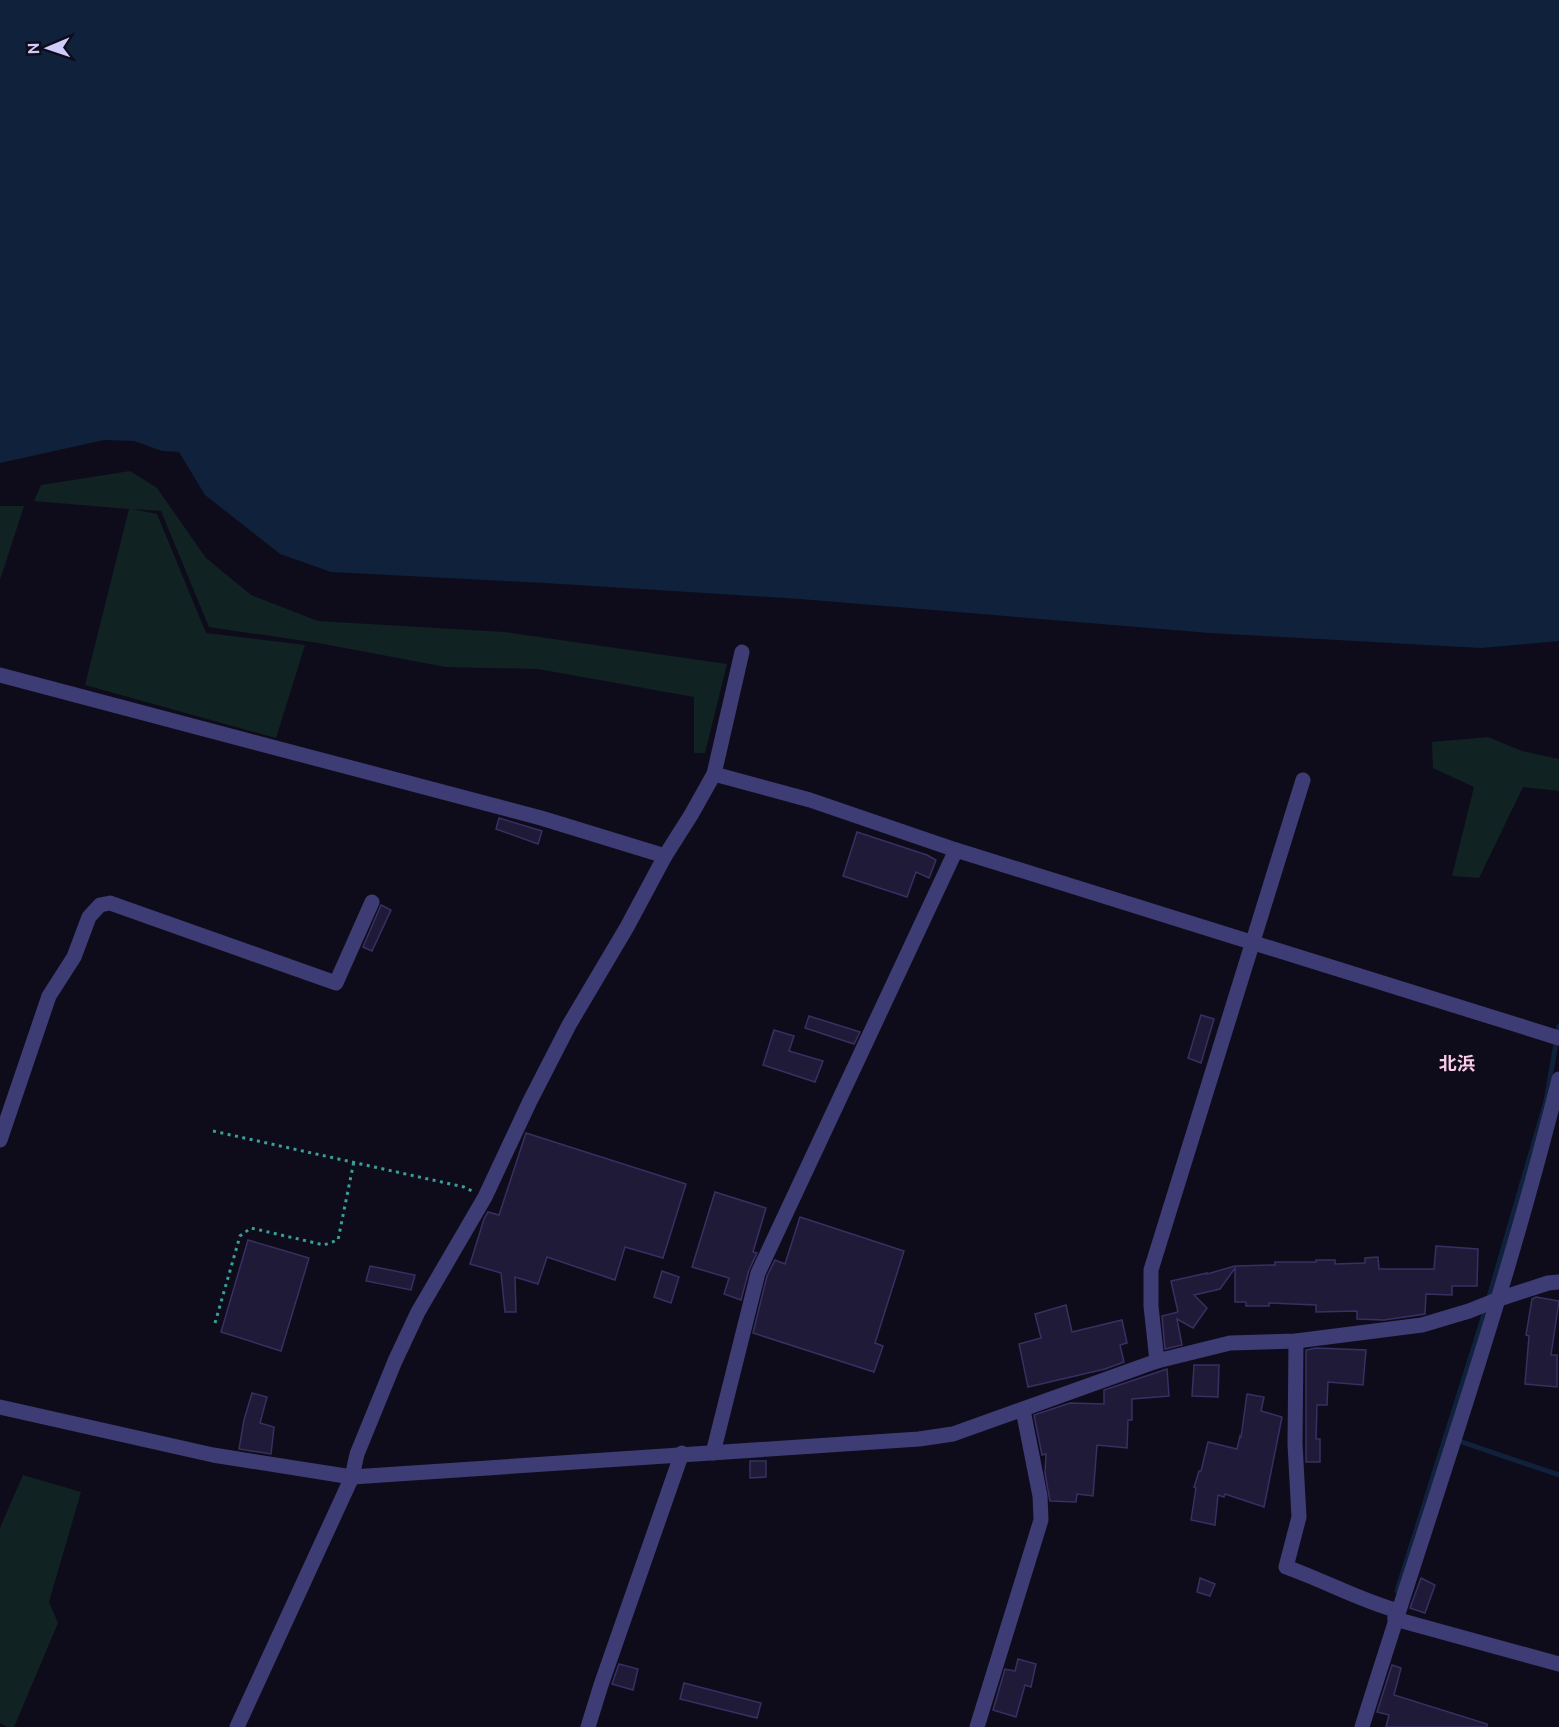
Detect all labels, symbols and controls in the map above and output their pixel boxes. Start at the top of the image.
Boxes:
north arrow [18,18,78,78]
text: N [24,42,42,55]
district label: 北浜 [1439,1053,1475,1073]

